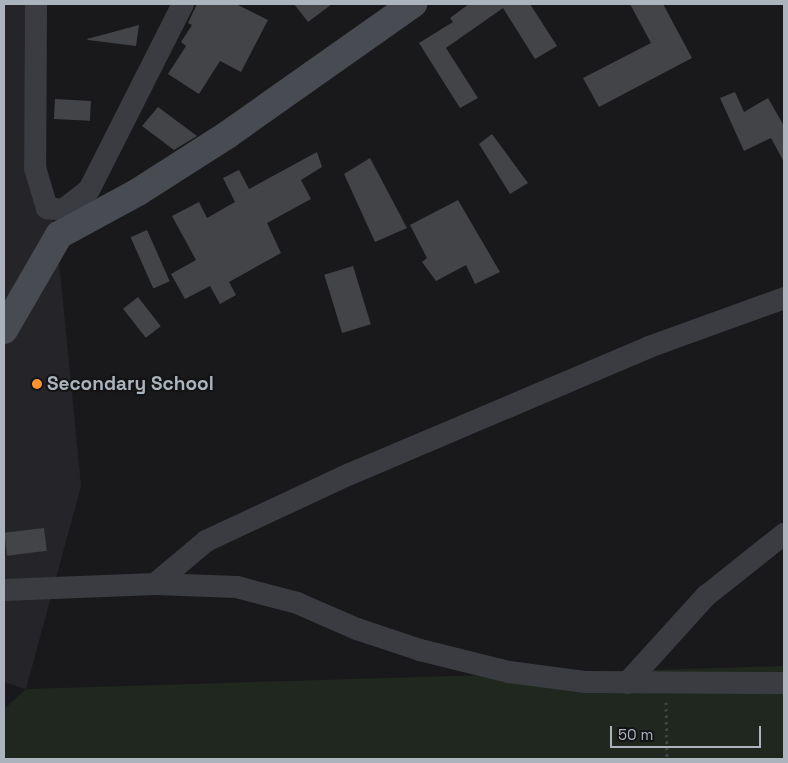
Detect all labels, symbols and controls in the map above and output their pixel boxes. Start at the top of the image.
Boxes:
place label: Secondary School [47,373,214,395]
marker: Secondary School [31,378,43,390]
scale bar [613,716,764,748]
text: 50 m [618,725,653,744]

